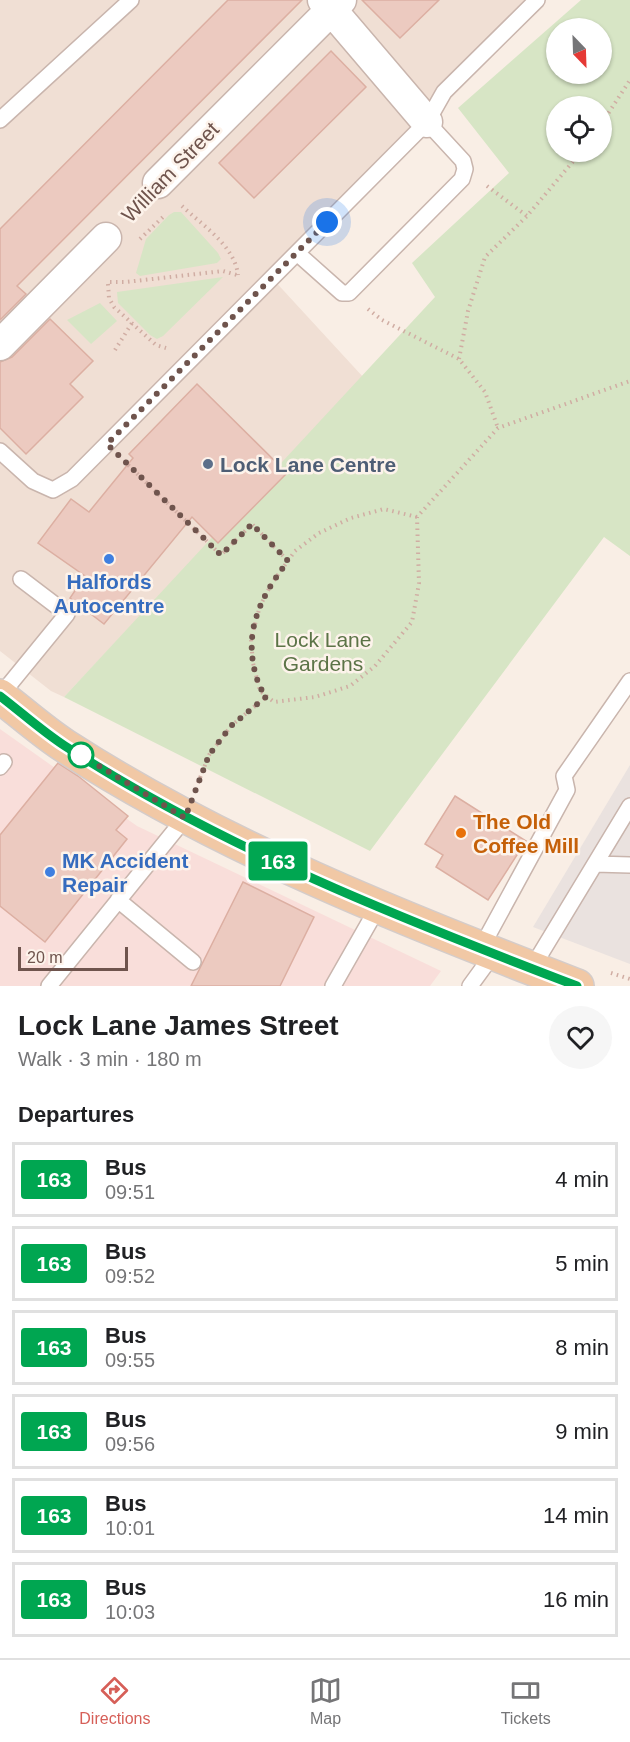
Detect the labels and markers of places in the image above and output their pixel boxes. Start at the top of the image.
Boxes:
place label: Lock Lane Centre [220,453,396,476]
marker: Lock Lane Centre [201,457,215,471]
marker: Halfords Autocentre [102,552,116,566]
place label: Halfords Autocentre [54,570,164,617]
unlabelled marker [68,742,94,768]
place label: The Old Coffee Mill [473,810,579,857]
marker: The Old Coffee Mill [454,826,468,840]
place label: MK Accident Repair [62,849,188,896]
marker: MK Accident Repair [43,865,57,879]

